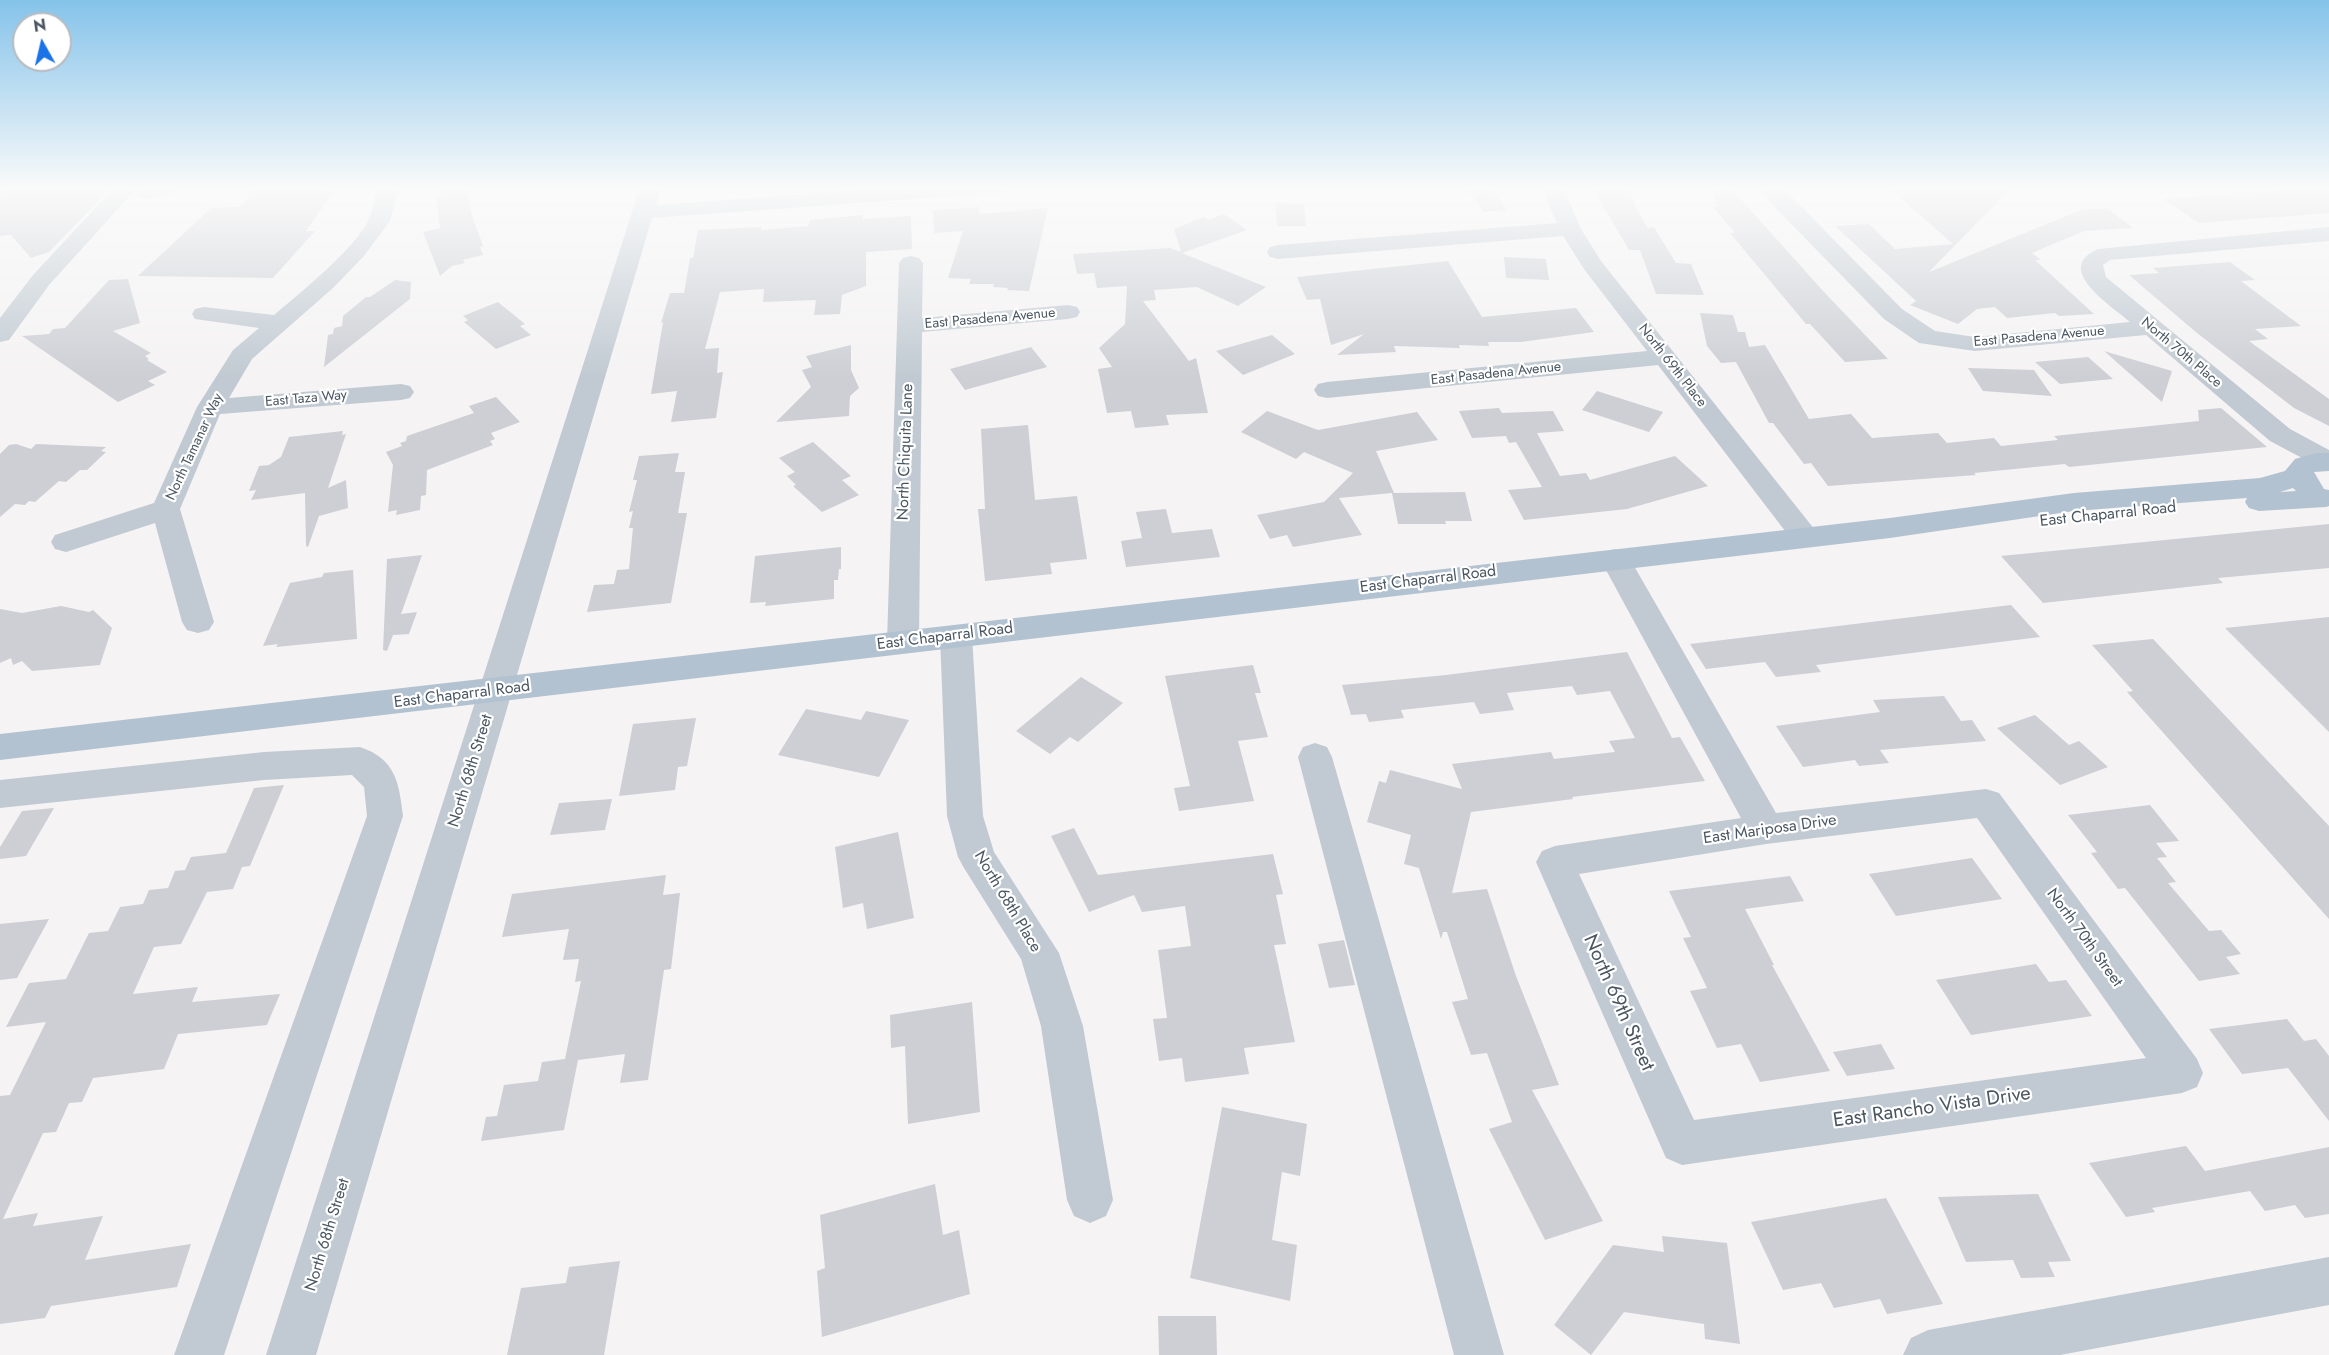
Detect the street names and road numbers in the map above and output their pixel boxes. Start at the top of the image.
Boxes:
street label: East Pasadena Avenue [924,305,1056,333]
street label: North 70th Place [2137,314,2225,392]
street label: North 69th Place [1634,321,1710,411]
street label: East Pasadena Avenue [1973,323,2105,351]
street label: East Pasadena Avenue [1430,359,1562,389]
street label: North Chiquita Lane [894,383,918,521]
street label: East Taza Way [264,387,348,411]
street label: North Tamanar Way [163,391,227,503]
street label: East Chaparral Road [2039,498,2177,532]
street label: East Chaparral Road [1359,562,1497,598]
street label: East Chaparral Road [876,619,1014,655]
street label: East Chaparral Road [393,677,531,713]
street label: North 68th Street [445,712,497,830]
street label: East Mariposa Drive [1702,811,1838,849]
street label: North 68th Place [969,848,1045,956]
street label: North 70th Street [2042,885,2126,991]
street label: North 69th Street [1577,931,1659,1075]
street label: East Rancho Vista Drive [1832,1082,2032,1134]
street label: North 68th Street [302,1176,354,1294]

